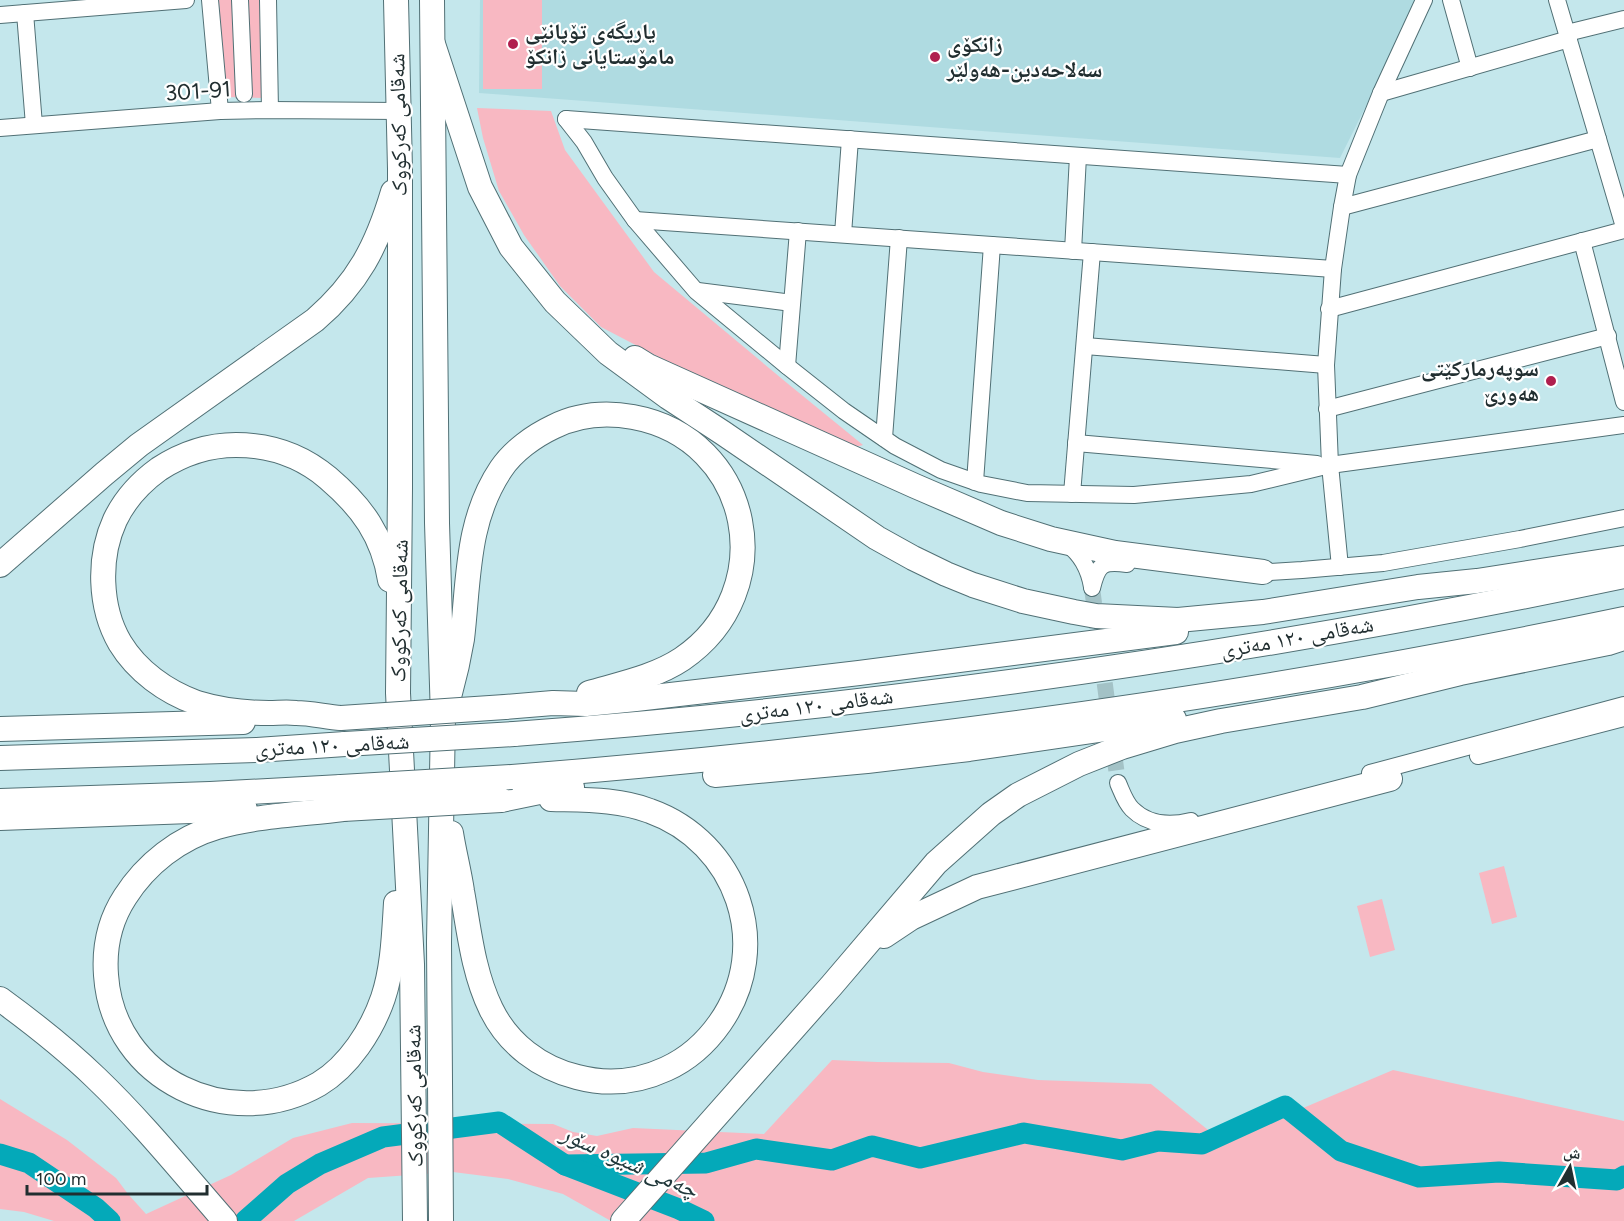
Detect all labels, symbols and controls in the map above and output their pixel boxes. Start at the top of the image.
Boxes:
place label: یاریگەی تۆپانێی مامۆستایانی زانکۆ [525,18,675,70]
place label: زانکۆی سەلاحەدین-هەولێر [946,31,1102,83]
marker: یاریگەی تۆپانێی مامۆستایانی زانکۆ [506,37,520,51]
marker: زانکۆی سەلاحەدین-هەولێر [928,50,942,64]
street label: شەقامی کەرکووک [383,53,413,197]
street label: 301-91 [164,75,232,107]
place label: سوپەرمارکێتی هەورێ [1421,355,1539,407]
marker: سوپەرمارکێتی هەورێ [1544,374,1558,388]
street label: شەقامی کەرکووک [384,539,414,683]
street label: شەقامی ١٢٠ مەتری [1218,610,1376,664]
street label: شەقامی ١٢٠ مەتری [737,682,895,728]
street label: شەقامی ١٢٠ مەتری [254,727,410,763]
street label: شەقامی کەرکووک [399,1024,429,1168]
water label: چەمی شیوە سۆر [555,1117,704,1205]
north arrow [1540,1137,1600,1197]
text: ش [1562,1142,1582,1163]
scale bar [27,1158,207,1196]
text: 100 m [36,1168,86,1190]

